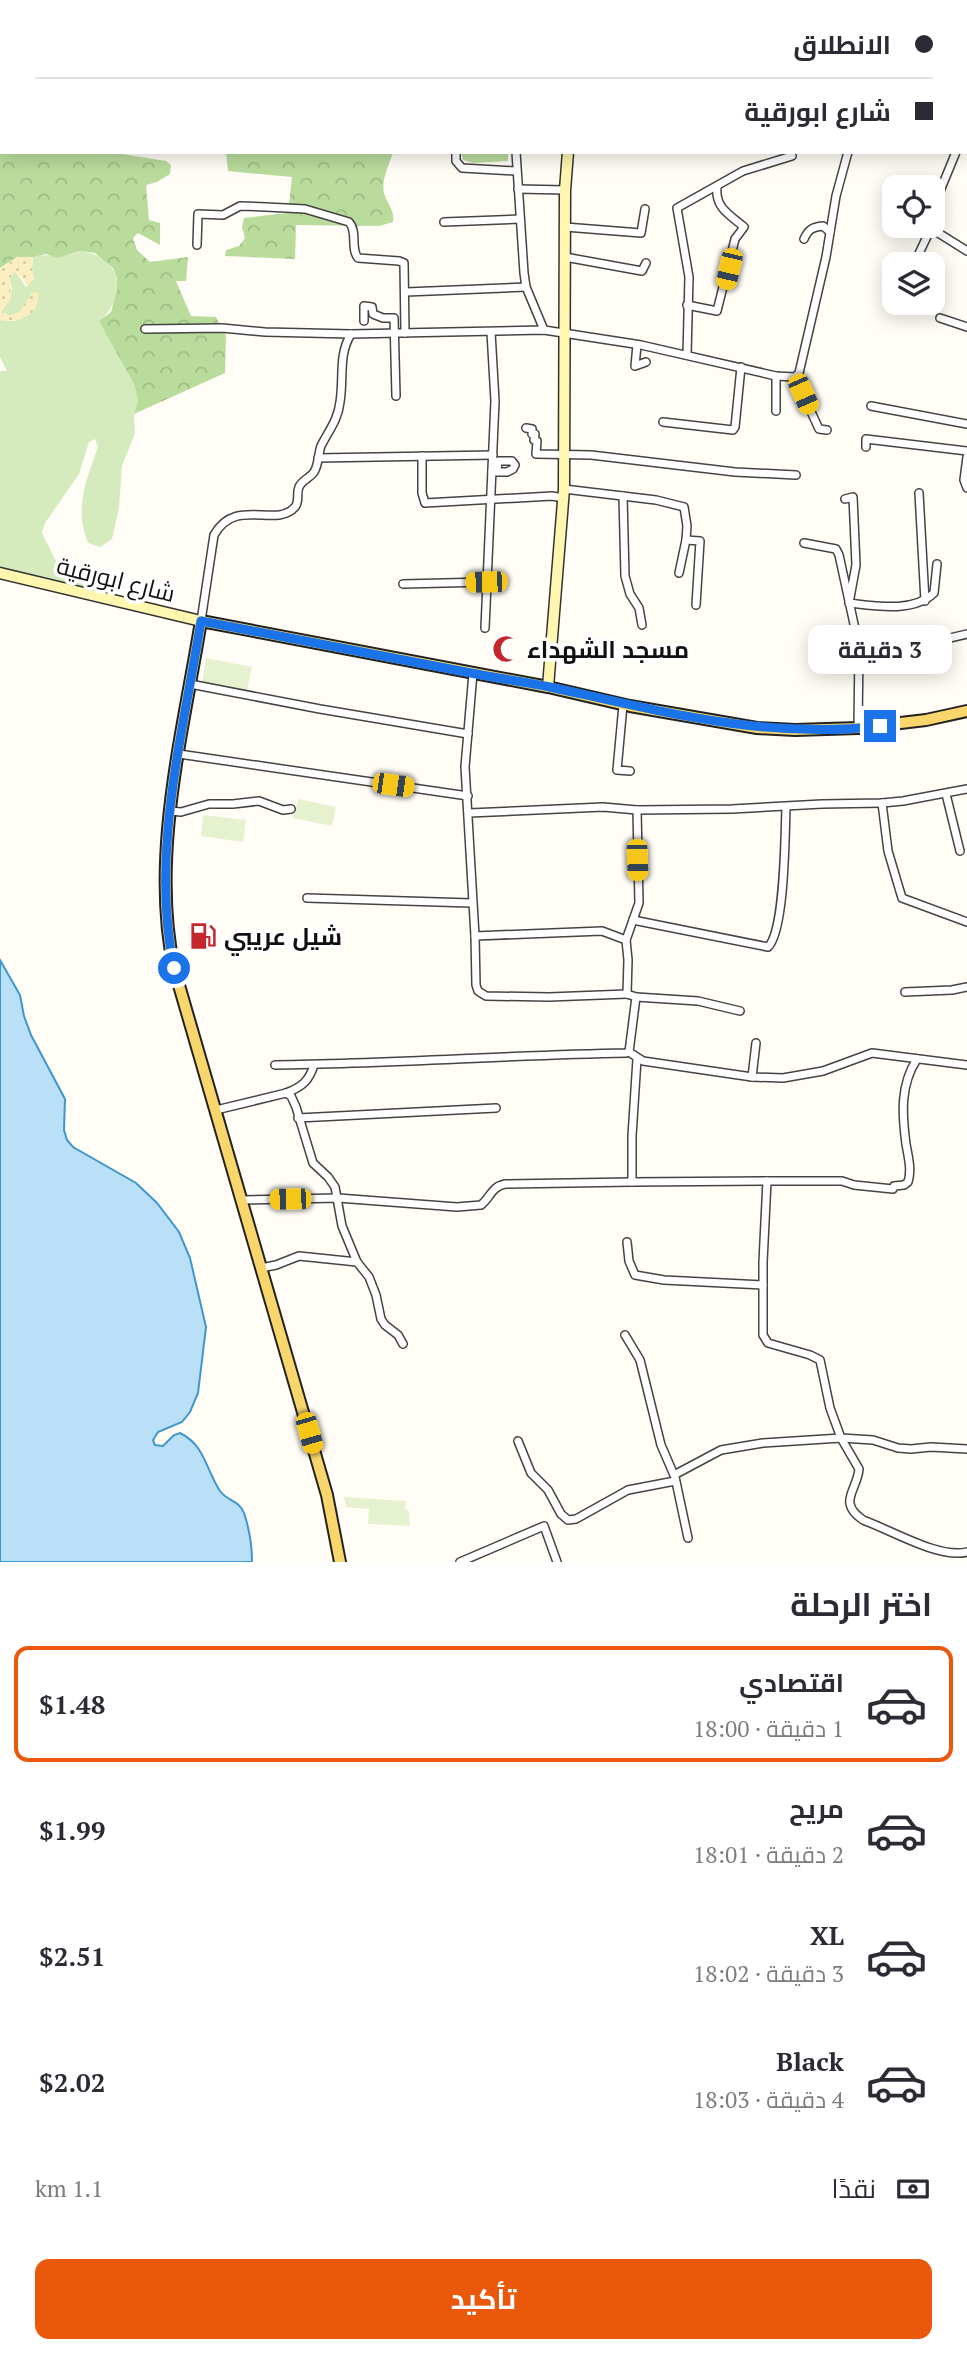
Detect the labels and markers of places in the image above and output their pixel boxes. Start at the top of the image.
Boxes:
place label: مسجد الشهداء [527,633,689,665]
mosque icon: مسجد الشهداء [491,634,521,664]
place label: شيل عريبي [224,920,342,956]
fuel station icon: شيل عريبي [188,921,218,951]

